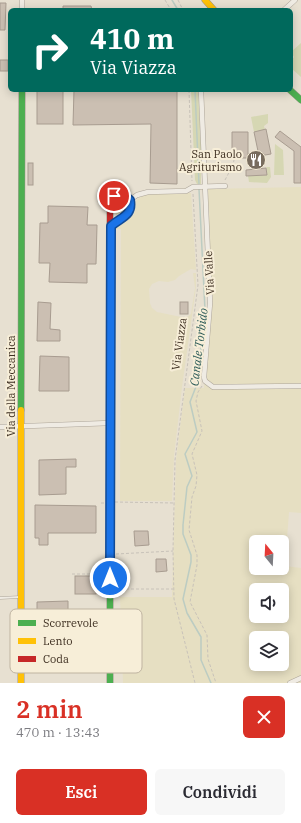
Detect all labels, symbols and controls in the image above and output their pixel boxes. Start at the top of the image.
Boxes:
text: 410 m [90,20,174,57]
icon: right [24,24,76,76]
text: Via Viazza [90,56,176,79]
place label: San Paolo Agriturismo [179,147,242,174]
restaurant icon: San Paolo Agriturismo [245,149,267,171]
pin [97,179,131,213]
icon: arrive [103,185,125,207]
street label: Via Valle [201,250,217,295]
water label: Canale Torbido [186,307,211,387]
street label: Via Viazza [168,317,190,371]
street label: Via della Meccanica [4,335,18,437]
north arrow [249,535,289,575]
map controls [249,535,289,671]
position arrow [89,557,131,599]
button: sound [249,583,289,623]
legend [10,609,142,673]
text: Scorrevole [43,616,98,630]
button: layers [249,631,289,671]
text: Lento [43,634,73,648]
text: Coda [43,652,69,666]
text: 2 min [16,693,83,725]
button: close [243,696,285,738]
text: 470 m · 13:43 [16,724,100,741]
button: Esci [16,769,147,815]
button: Condividi [155,769,285,815]

